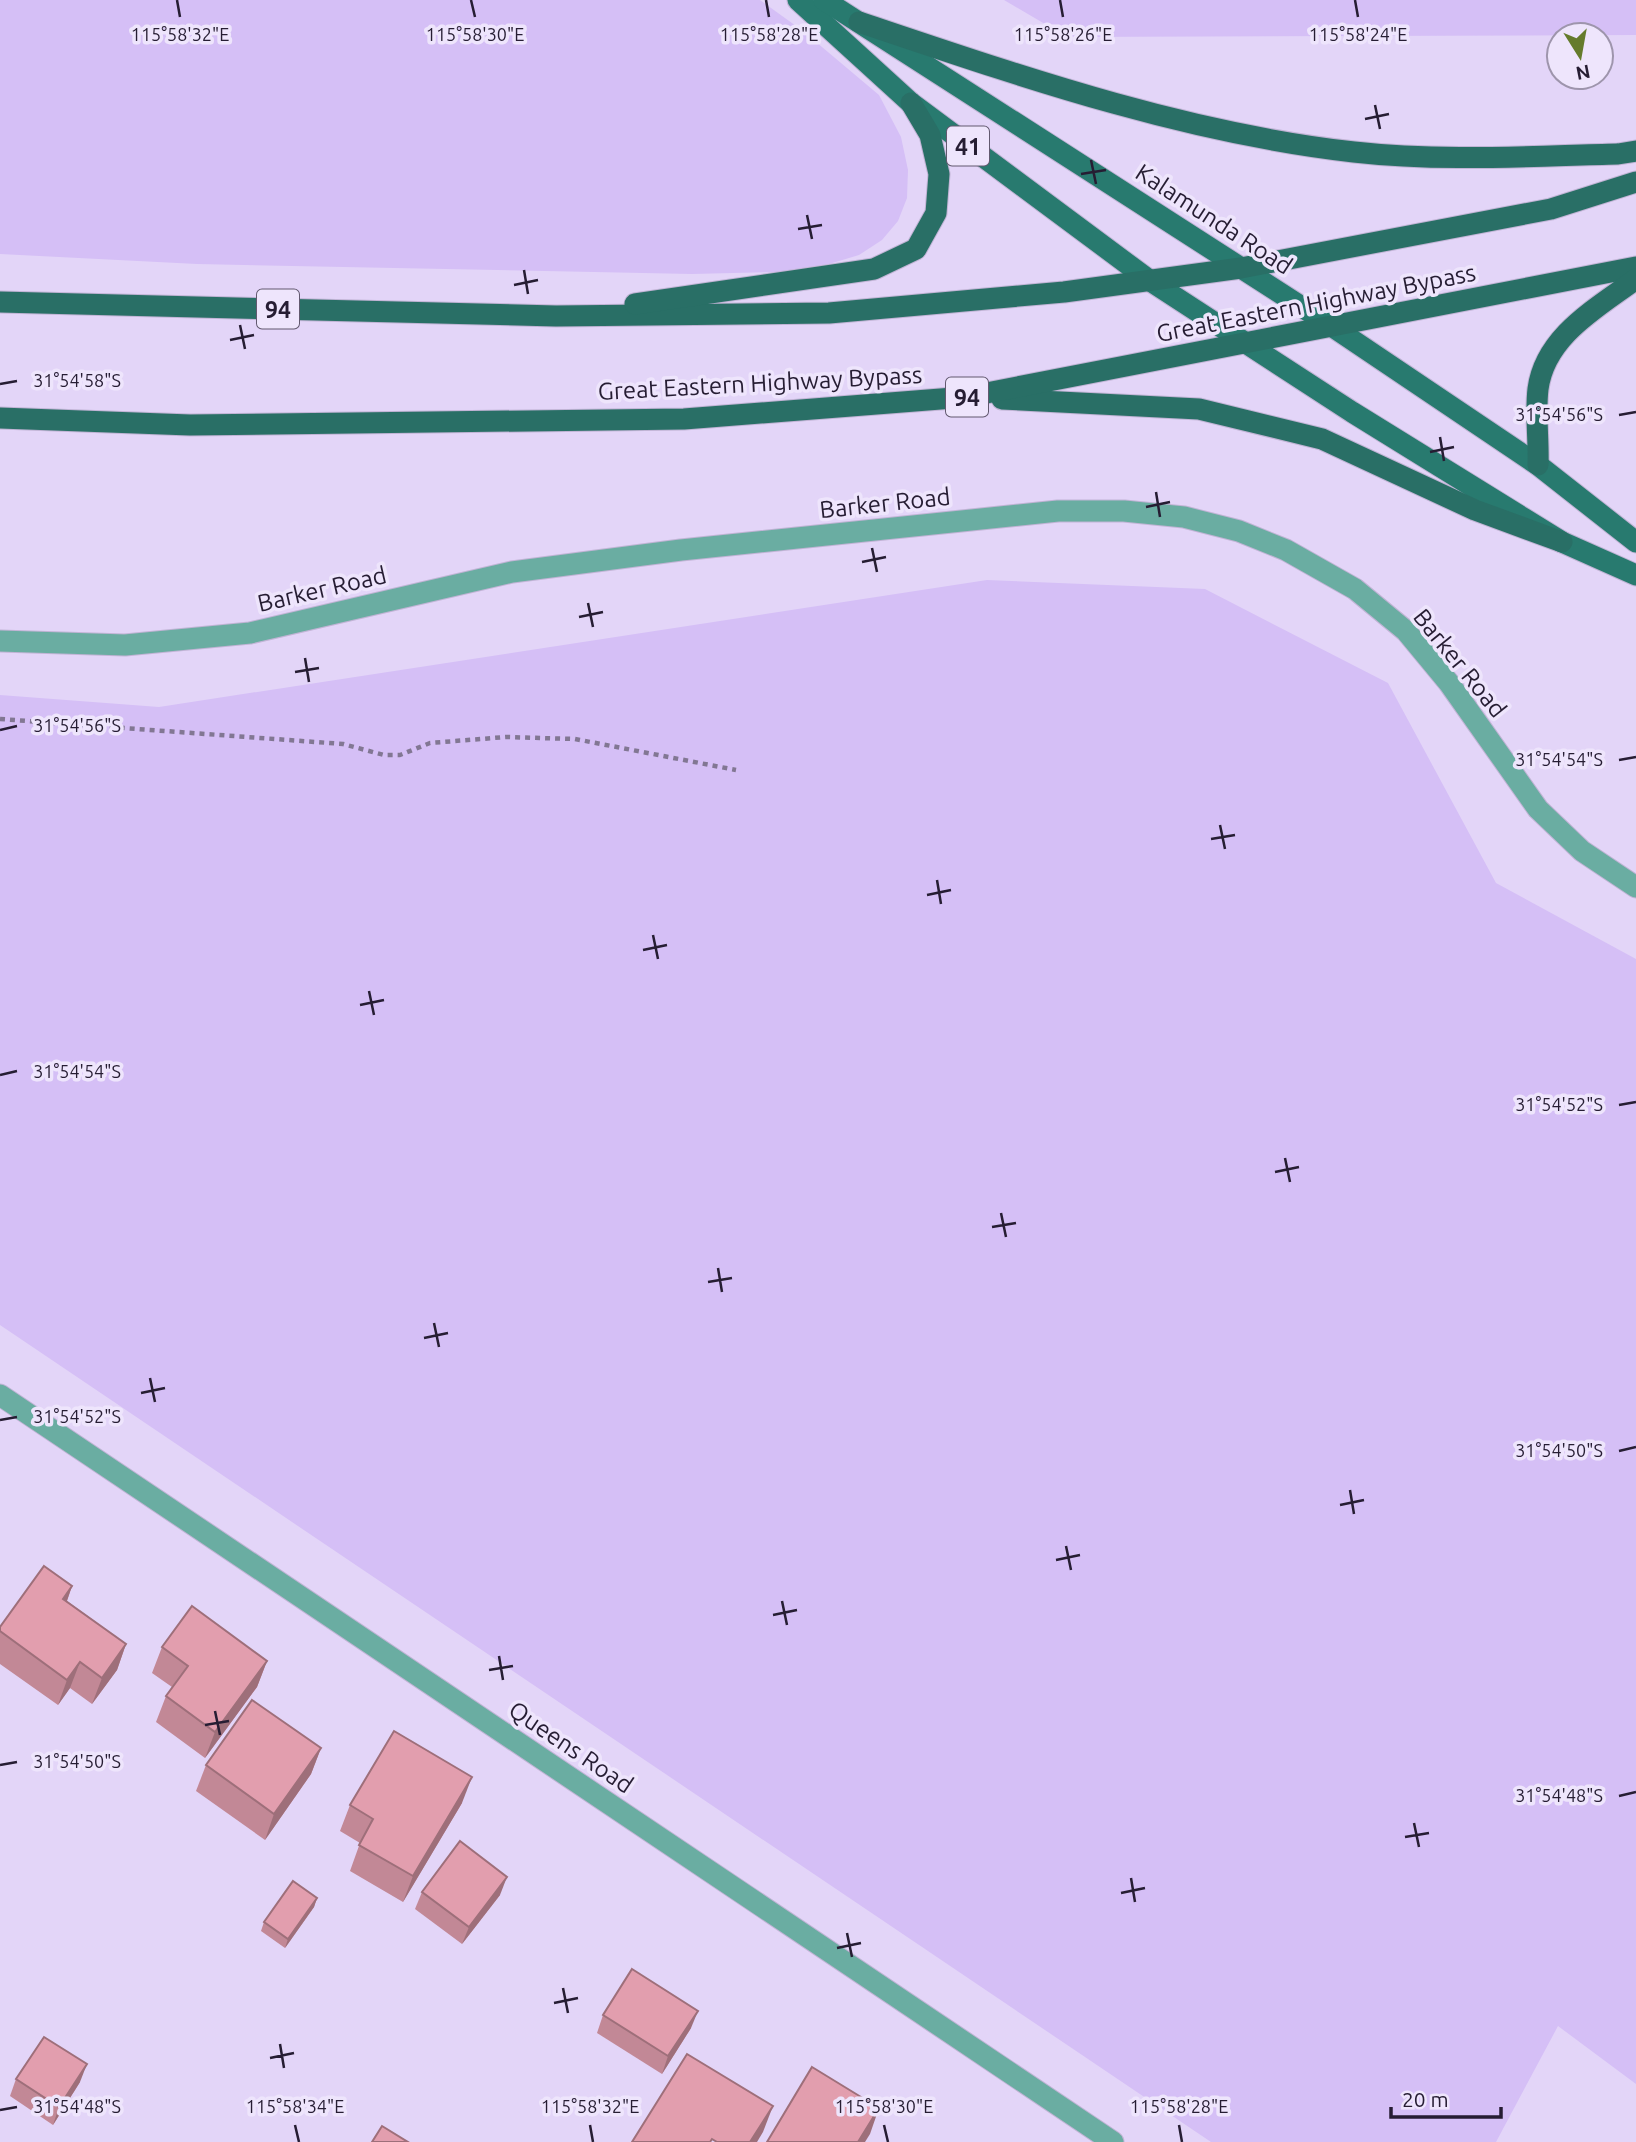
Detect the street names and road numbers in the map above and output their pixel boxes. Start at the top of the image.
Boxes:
road number: 41 [947,127,989,166]
street label: Kalamunda Road [1131,158,1297,280]
street label: Great Eastern Highway Bypass [1154,259,1478,347]
road number: 94 [257,290,299,328]
street label: Great Eastern Highway Bypass [597,361,923,405]
road number: 94 [946,378,988,416]
street label: Barker Road [818,483,952,523]
street label: Barker Road [255,561,389,617]
street label: Barker Road [1408,603,1512,723]
street label: Queens Road [504,1696,638,1798]

